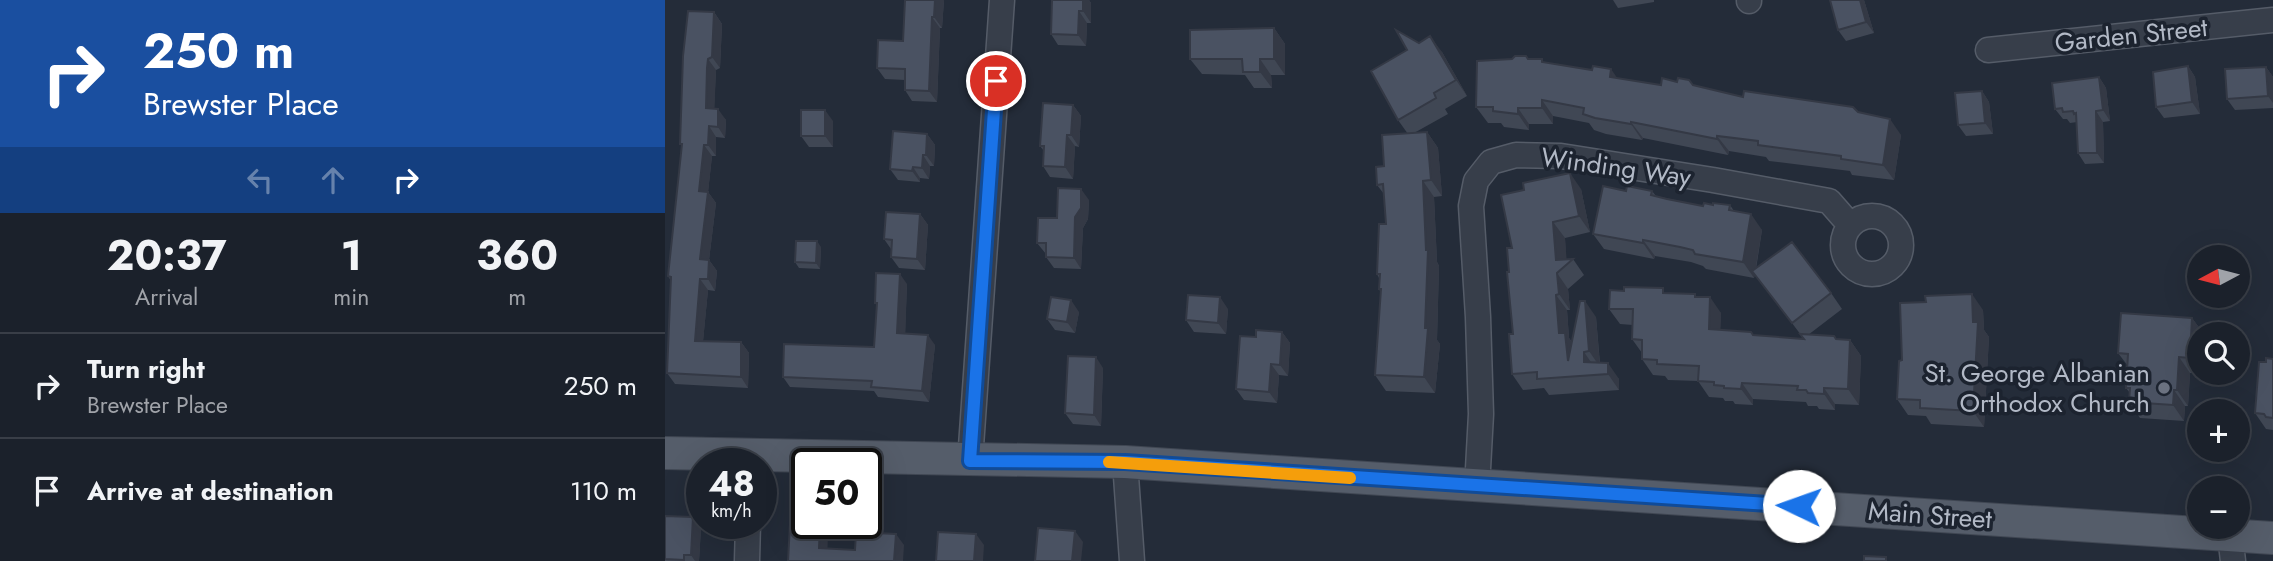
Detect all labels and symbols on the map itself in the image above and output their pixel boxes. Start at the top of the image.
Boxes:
street label: Garden Street [2053,8,2210,62]
pin [966,51,1026,111]
street label: Winding Way [1539,138,1694,196]
north arrow [2187,245,2251,308]
place label: St. George Albanian Orthodox Church [1925,354,2150,422]
marker: St. George Albanian Orthodox Church [2156,380,2172,396]
speed limit sign: 50 [791,448,882,539]
position arrow [1762,469,1836,543]
street label: Main Street [1867,492,1994,538]

